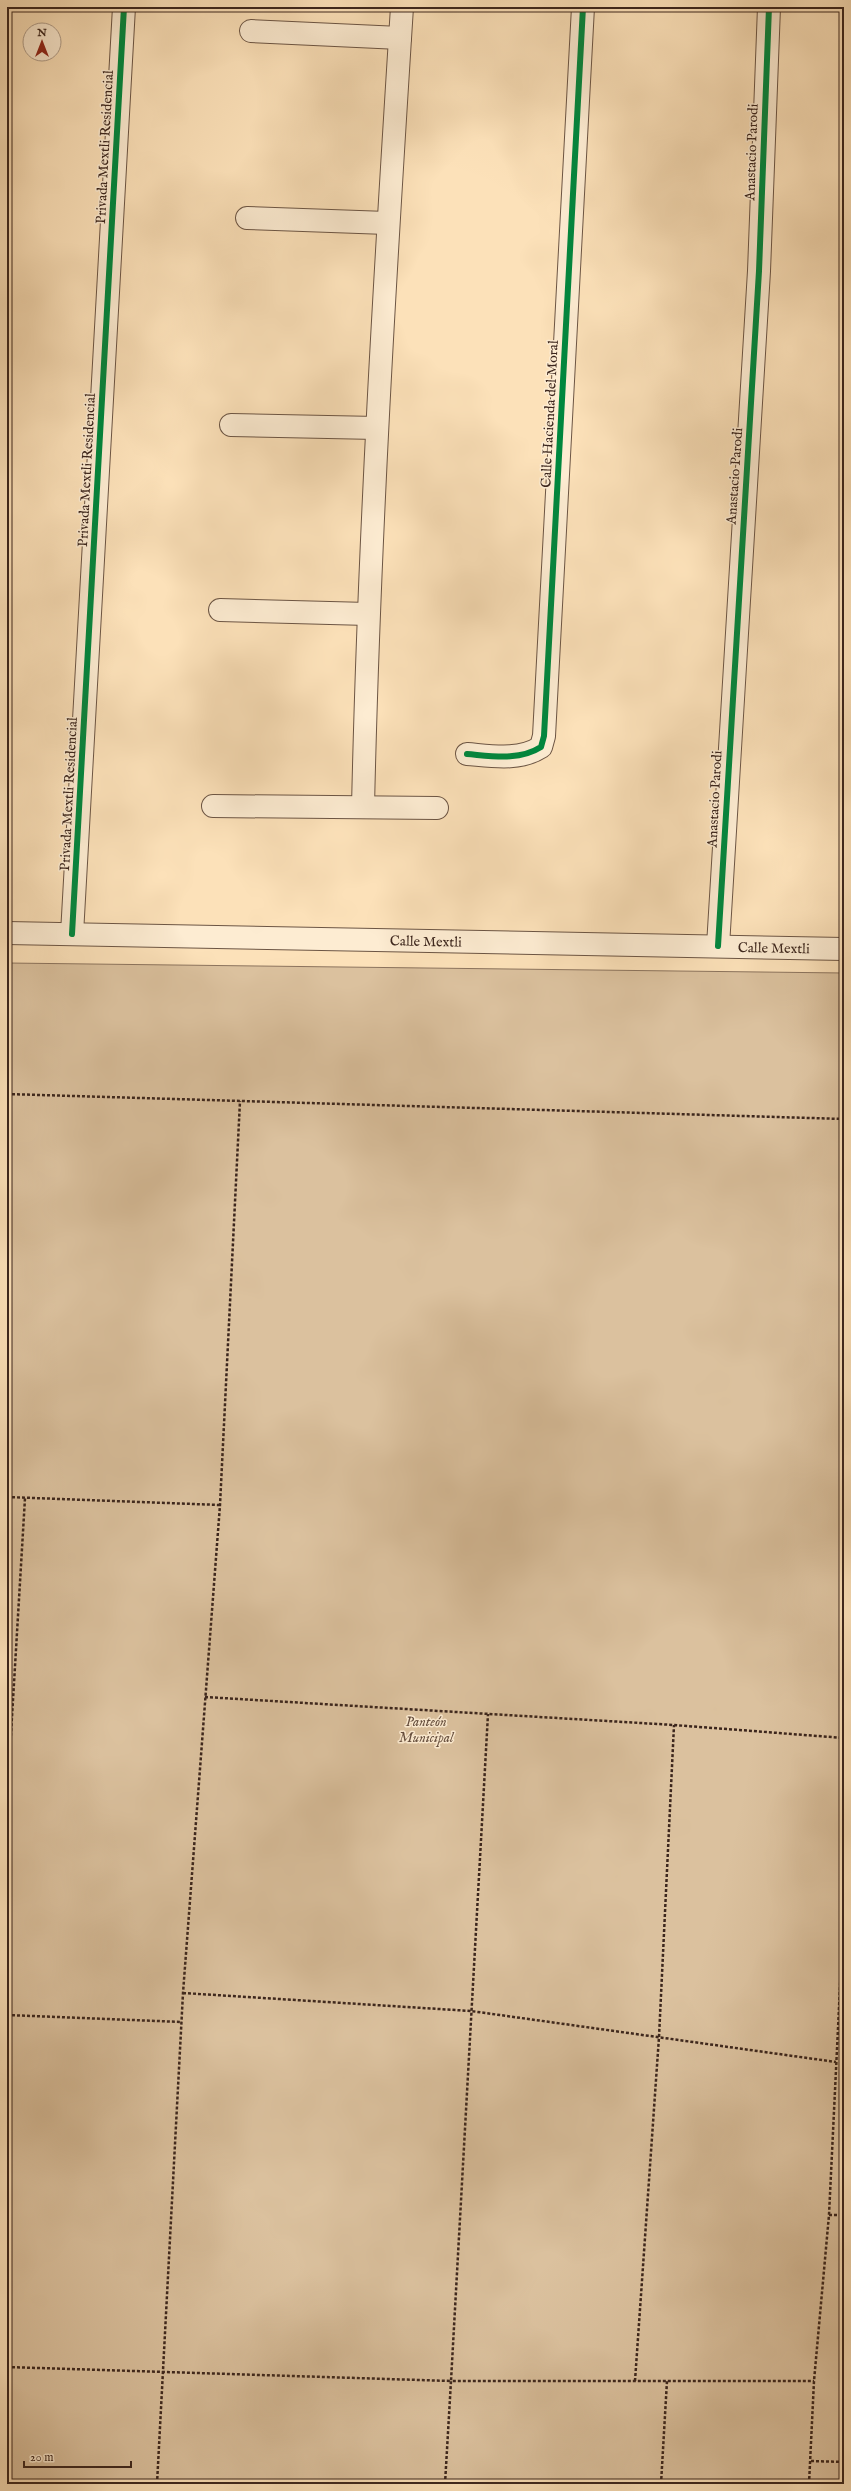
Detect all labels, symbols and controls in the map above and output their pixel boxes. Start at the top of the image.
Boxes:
north arrow [22,22,62,62]
text: N [36,26,47,40]
street label: Privada Mextli Residencial [92,70,118,224]
street label: Anastacio Parodi [741,103,763,202]
street label: Calle Hacienda del Moral [537,340,563,488]
street label: Privada Mextli Residencial [74,393,100,547]
street label: Anastacio Parodi [723,427,747,526]
street label: Privada Mextli Residencial [56,717,82,871]
street label: Anastacio Parodi [703,750,727,849]
street label: Calle Mextli [390,932,462,952]
street label: Calle Mextli [738,939,810,958]
park label: Panteón Municipal [399,1713,455,1747]
scale bar [24,2443,131,2469]
text: 20 m [30,2450,53,2465]

